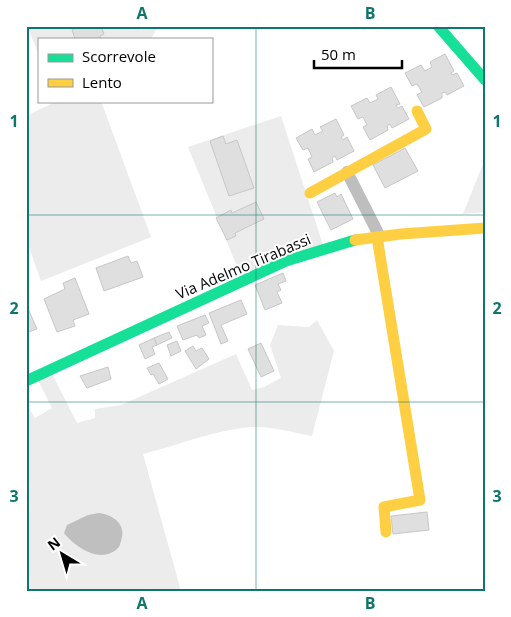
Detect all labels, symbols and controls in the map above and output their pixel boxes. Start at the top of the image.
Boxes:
text: A [136,2,148,24]
text: B [365,2,375,24]
legend [38,38,212,102]
scale bar [314,38,401,70]
text: 50 m [321,44,356,64]
text: Scorrevole [82,46,156,66]
text: Lento [82,72,122,92]
text: 1 [9,110,19,132]
text: 1 [492,110,502,132]
street label: Via Adelmo Tirabassi [172,229,314,303]
text: 2 [9,297,19,319]
text: 2 [492,297,502,319]
text: 3 [9,485,19,507]
text: 3 [492,485,502,507]
north arrow [38,530,88,580]
text: N [43,532,64,554]
text: A [136,592,148,614]
text: B [365,592,375,614]

